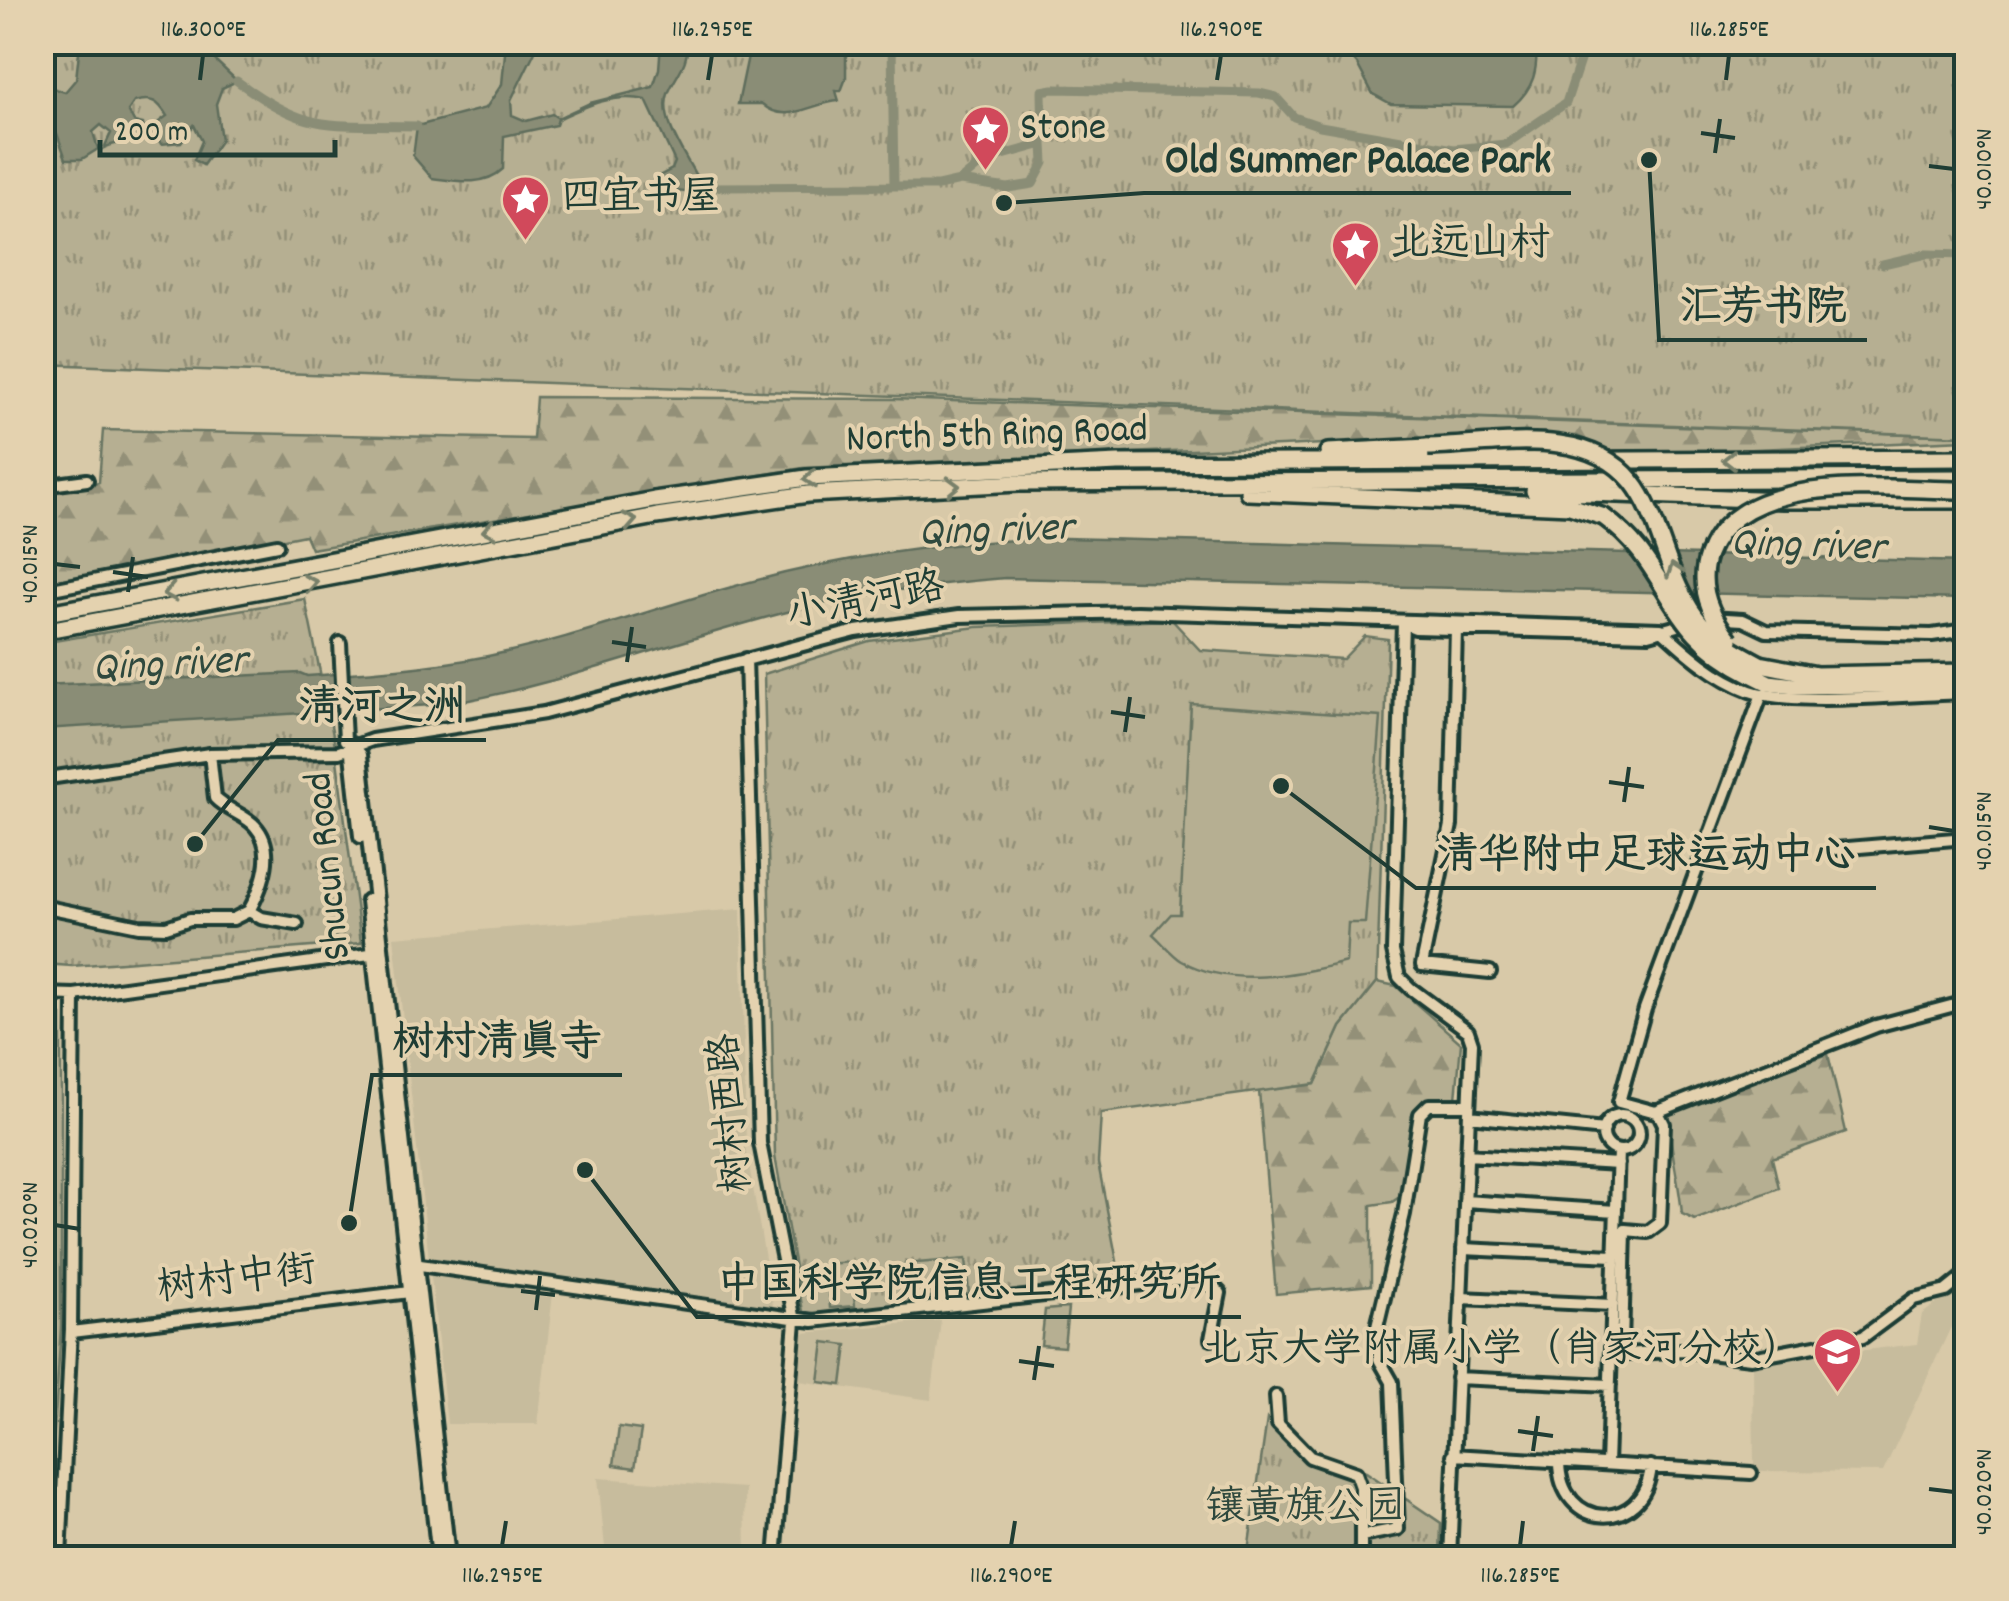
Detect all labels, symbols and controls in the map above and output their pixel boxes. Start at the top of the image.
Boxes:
text: 116.300°E [160,13,246,49]
text: 116.295°E [672,13,753,49]
text: 116.290°E [1180,13,1263,49]
text: 116.285°E [1689,13,1769,49]
scale bar [100,95,335,157]
place label: Stone [1020,102,1106,159]
place icon: Stone [959,104,1011,172]
text: 200 m [115,113,188,156]
callout: Old Summer Palace Park [1144,121,1571,193]
text: 40.010°N [1968,128,2004,210]
text: Old Summer Palace Park [1165,134,1551,194]
place label: 四宜书屋 [561,172,721,229]
place icon: 四宜书屋 [500,174,552,242]
place label: 北远山村 [1390,218,1550,275]
place icon: 北远山村 [1329,220,1381,288]
callout: 汇芳书院 [1659,268,1867,340]
text: 汇芳书院 [1679,281,1847,341]
street label: North 5th Ring Road [845,403,1149,471]
one-way arrow [1721,449,1736,471]
one-way arrow [801,467,817,489]
one-way arrow [945,476,961,497]
water label: Qing river [918,500,1079,566]
one-way arrow [622,511,638,532]
water label: Qing river [1730,515,1891,581]
one-way arrow [481,519,497,540]
text: 40.015°N [14,524,50,604]
street label: 小清河路 [782,561,950,647]
one-way arrow [1666,562,1686,579]
one-way arrow [302,573,319,594]
one-way arrow [162,582,178,603]
water label: Qing river [91,633,253,701]
callout: 清河之洲 [278,668,486,740]
text: 清河之洲 [298,681,466,741]
street label: Shucun Road [293,769,369,963]
text: 40.015°N [1968,791,2004,871]
callout: 清华附中足球运动中心 [1416,816,1876,888]
text: 清华附中足球运动中心 [1436,829,1856,889]
callout: 树村清真寺 [372,1003,622,1075]
text: 树村清真寺 [392,1016,602,1076]
street label: 树村西路 [699,1031,769,1195]
text: 40.020°N [14,1182,50,1268]
street label: 树村中街 [154,1244,320,1320]
callout: 中国科学院信息工程研究所 [697,1245,1241,1317]
text: 中国科学院信息工程研究所 [717,1258,1221,1318]
place label: 北京大学附属小学（肖家河分校） [1202,1324,1802,1381]
school or university icon: 北京大学附属小学（肖家河分校） [1811,1326,1863,1394]
text: 40.020°N [1968,1449,2004,1535]
park label: 镶黄旗公园 [1205,1482,1405,1539]
text: 116.295°E [462,1559,543,1595]
text: 116.290°E [970,1559,1053,1595]
text: 116.285°E [1480,1559,1560,1595]

